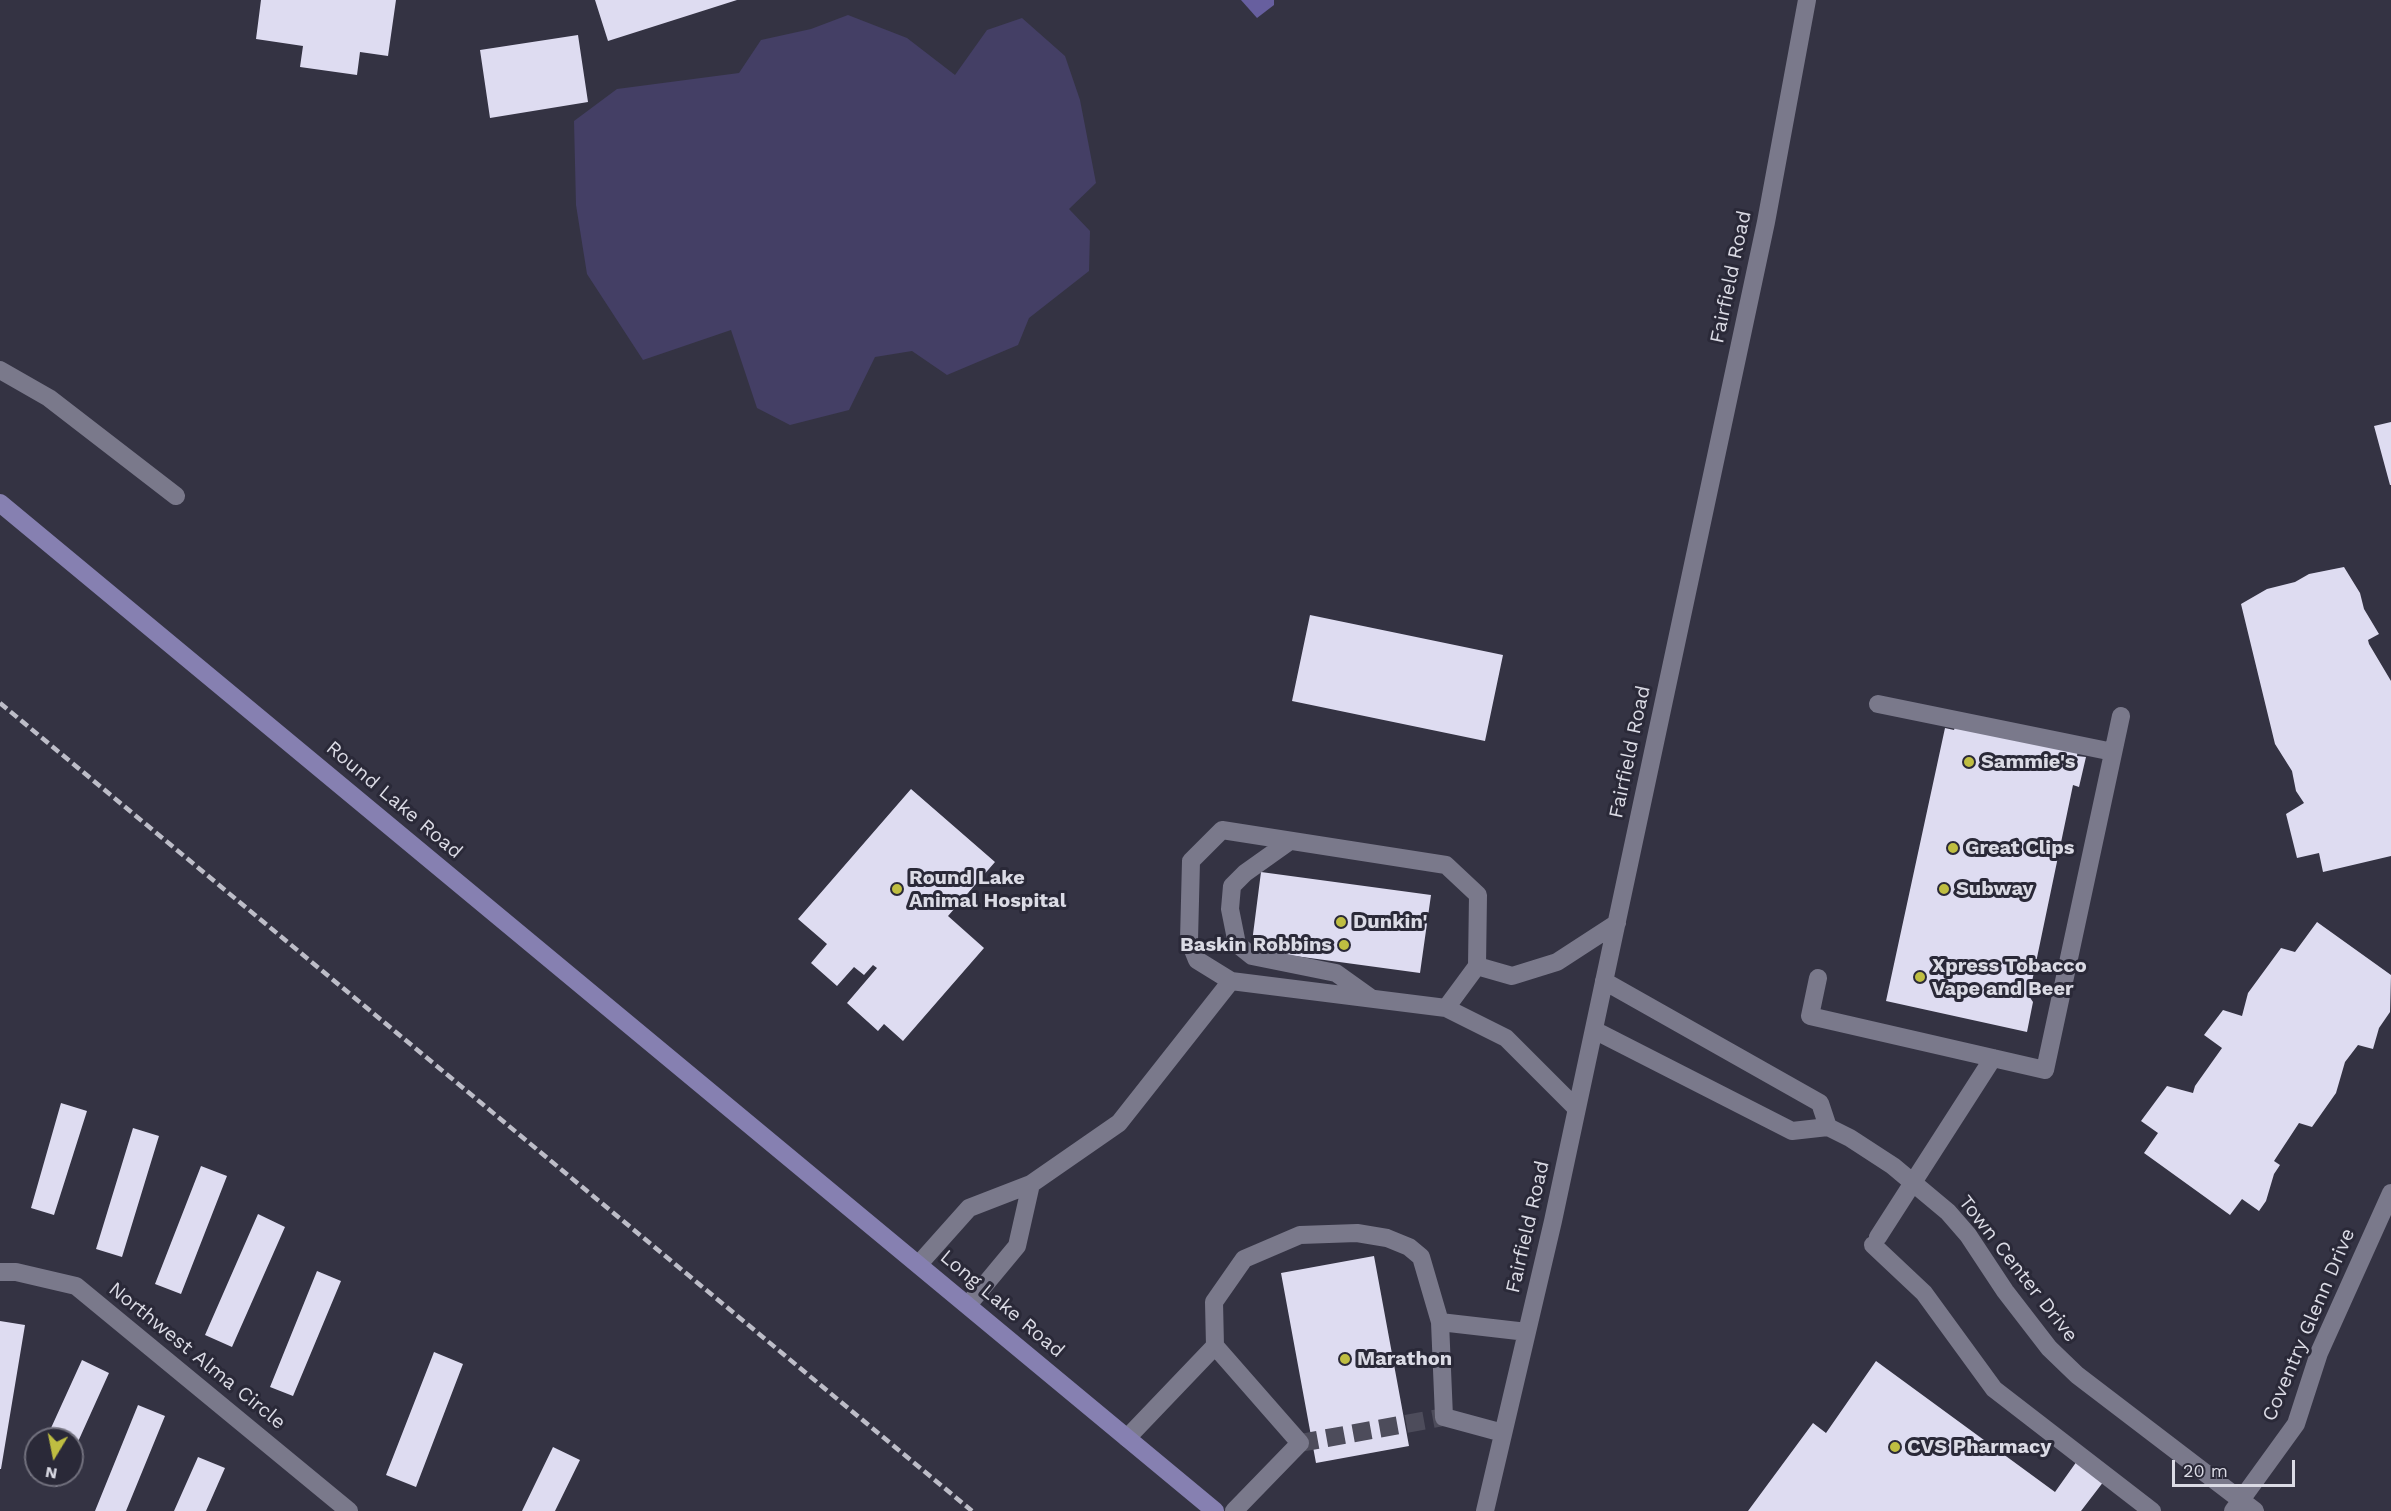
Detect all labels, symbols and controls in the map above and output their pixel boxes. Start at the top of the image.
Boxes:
street label: Fairfield Road [1705,208,1757,346]
street label: Fairfield Road [1604,683,1656,821]
street label: Round Lake Road [321,736,467,864]
place label: Sammie's [1981,750,2076,774]
marker: Sammie's [1962,755,1976,769]
place label: Great Clips [1965,836,2074,860]
marker: Great Clips [1946,841,1960,855]
place label: Round Lake Animal Hospital [909,866,1066,913]
place label: Subway [1956,877,2034,901]
marker: Round Lake Animal Hospital [890,882,904,896]
marker: Subway [1937,882,1951,896]
place label: Dunkin' [1353,910,1428,934]
marker: Dunkin' [1334,915,1348,929]
place label: Baskin Robbins [1180,933,1332,957]
marker: Baskin Robbins [1337,938,1351,952]
place label: Xpress Tobacco Vape and Beer [1932,954,2087,1001]
marker: Xpress Tobacco Vape and Beer [1913,970,1927,984]
street label: Fairfield Road [1501,1159,1555,1295]
street label: Town Center Drive [1953,1191,2083,1347]
street label: Coventry Glenn Drive [2258,1225,2360,1425]
street label: Long Lake Road [935,1245,1069,1363]
street label: Northwest Alma Circle [104,1277,290,1435]
place label: Marathon [1357,1347,1452,1371]
marker: Marathon [1338,1352,1352,1366]
north arrow [24,1427,84,1487]
place label: CVS Pharmacy [1907,1435,2051,1459]
marker: CVS Pharmacy [1888,1440,1902,1454]
scale bar [2175,1448,2298,1486]
text: 20 m [2183,1460,2228,1481]
text: N [44,1463,59,1484]

